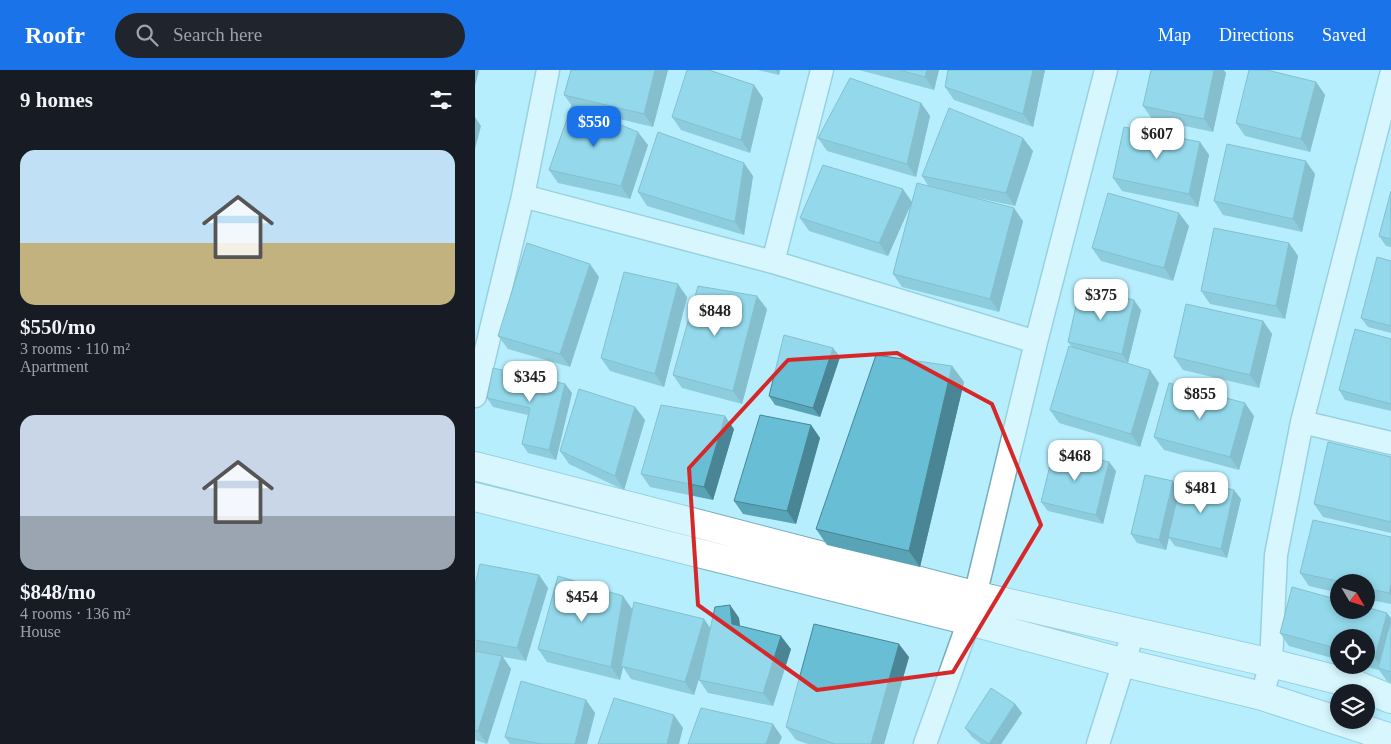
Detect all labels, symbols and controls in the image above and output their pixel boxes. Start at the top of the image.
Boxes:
search box [115,13,465,58]
icon: search [133,21,161,49]
text: Roofr [25,22,85,48]
text: Search here [173,24,262,45]
text: Map [1158,25,1191,45]
text: Directions [1219,25,1294,45]
text: Saved [1322,25,1366,45]
icon: filters [427,86,455,114]
text: 9 homes [20,88,93,112]
pin: $550 [564,106,624,148]
text: $550 [578,113,610,130]
pin: $607 [1127,118,1187,160]
text: $607 [1141,125,1173,142]
icon: home [193,182,283,272]
pin: $375 [1071,278,1131,321]
text: $375 [1085,286,1117,303]
pin: $848 [685,294,745,337]
text: $848 [699,302,731,319]
text: $550/mo [20,315,96,339]
text: 3 rooms · 110 m² [20,340,130,357]
text: Apartment [20,358,88,375]
pin: $345 [500,360,560,403]
text: $345 [514,368,546,385]
pin: $855 [1170,378,1230,420]
text: $855 [1184,385,1216,402]
pin: $468 [1045,440,1105,482]
icon: home [193,447,283,537]
text: $468 [1059,447,1091,464]
pin: $481 [1171,472,1231,514]
text: $481 [1185,479,1217,496]
north arrow [1330,574,1375,619]
map controls [1330,574,1375,729]
text: $848/mo [20,580,96,604]
pin: $454 [552,580,612,623]
text: $454 [566,588,598,605]
text: 4 rooms · 136 m² [20,605,131,622]
text: House [20,623,61,640]
button: locate [1330,629,1375,674]
button: layers [1330,684,1375,729]

